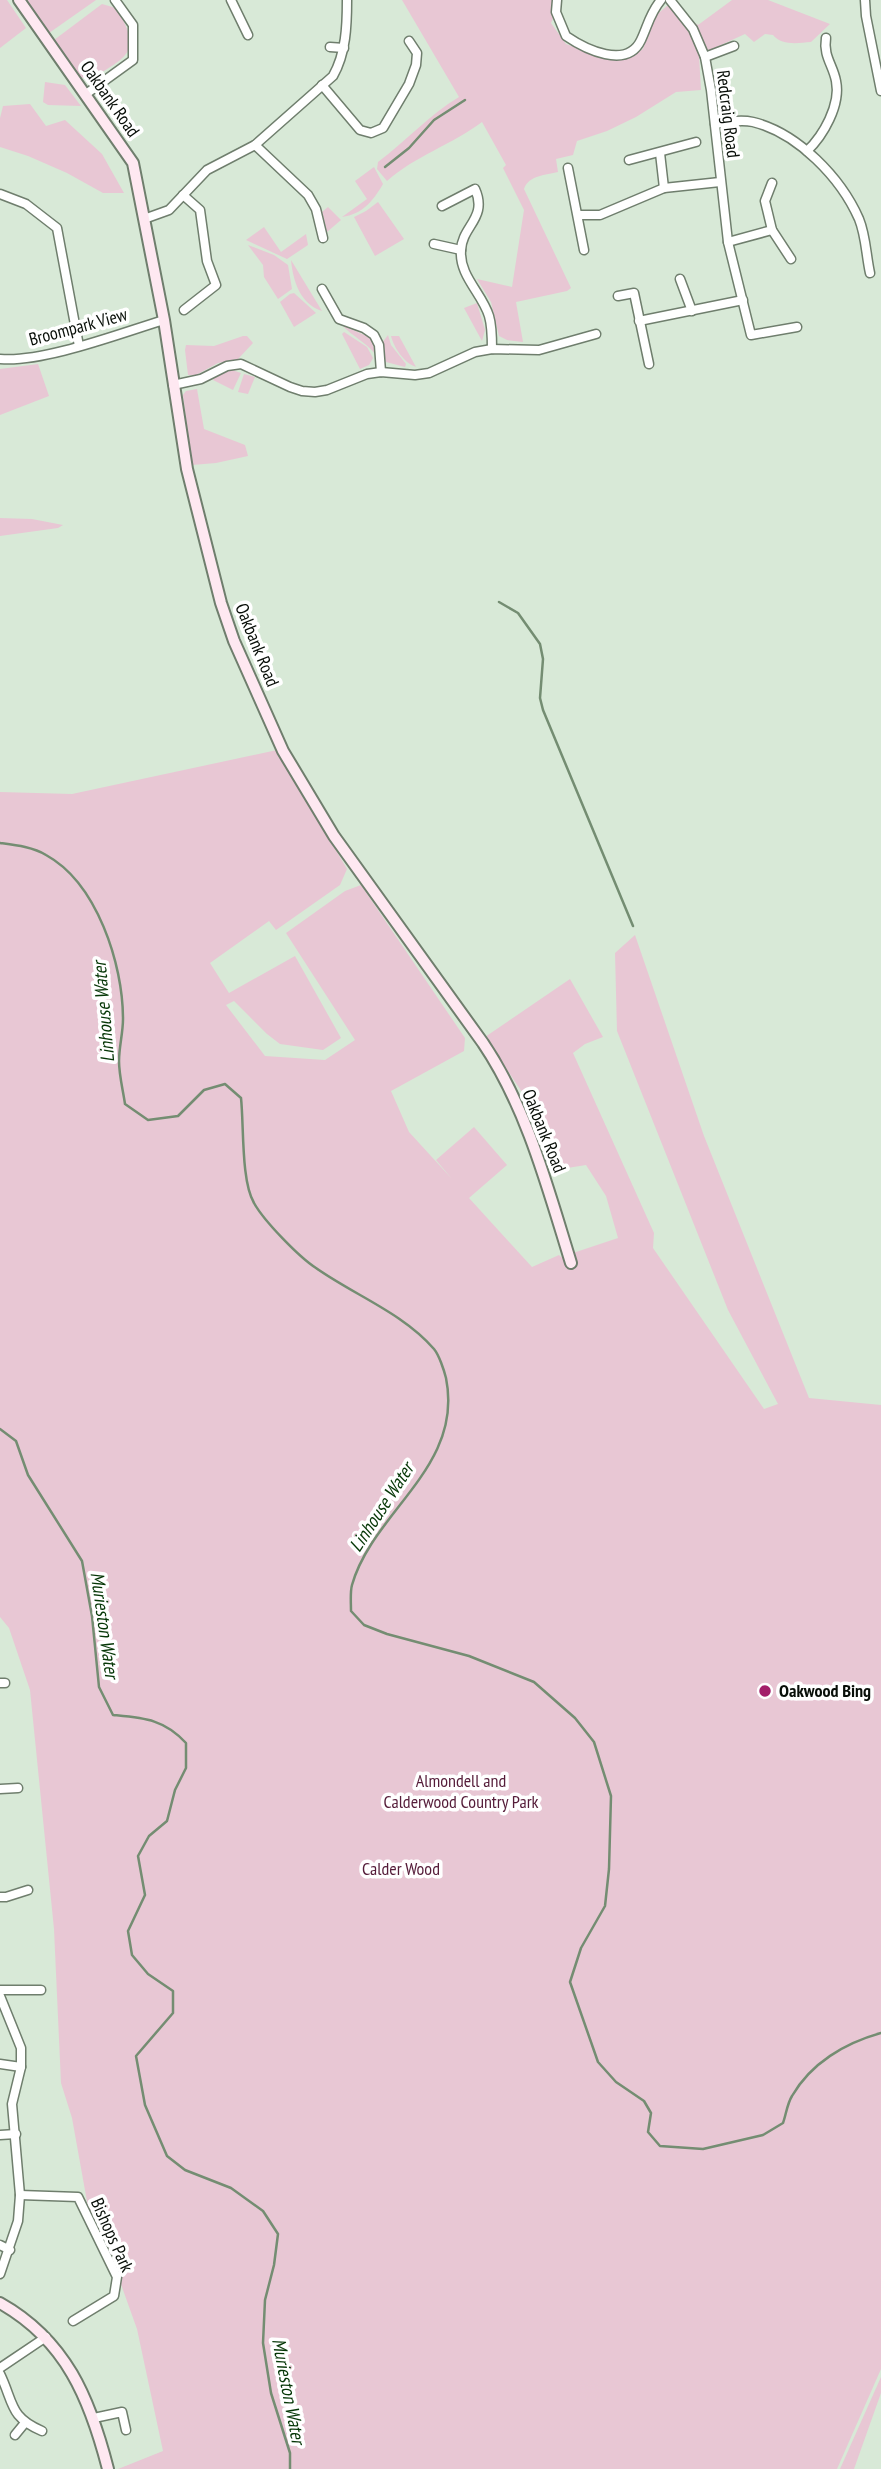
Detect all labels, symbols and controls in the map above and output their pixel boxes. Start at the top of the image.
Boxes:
street label: Oakbank Road [76,56,145,141]
street label: Redcraig Road [712,69,745,159]
street label: Broompark View [26,302,130,351]
street label: Oakbank Road [230,600,285,690]
water label: Linhouse Water [86,958,119,1063]
street label: Oakbank Road [517,1086,572,1176]
water label: Linhouse Water [343,1456,420,1556]
water label: Murieston Water [86,1570,125,1682]
place label: Oakwood Bing [779,1679,871,1702]
marker: Oakwood Bing [757,1683,773,1699]
park label: Almondell and Calderwood Country Park [383,1769,539,1813]
park label: Calder Wood [362,1857,440,1880]
street label: Bishops Park [86,2194,139,2275]
water label: Murieston Water [267,2336,312,2449]

